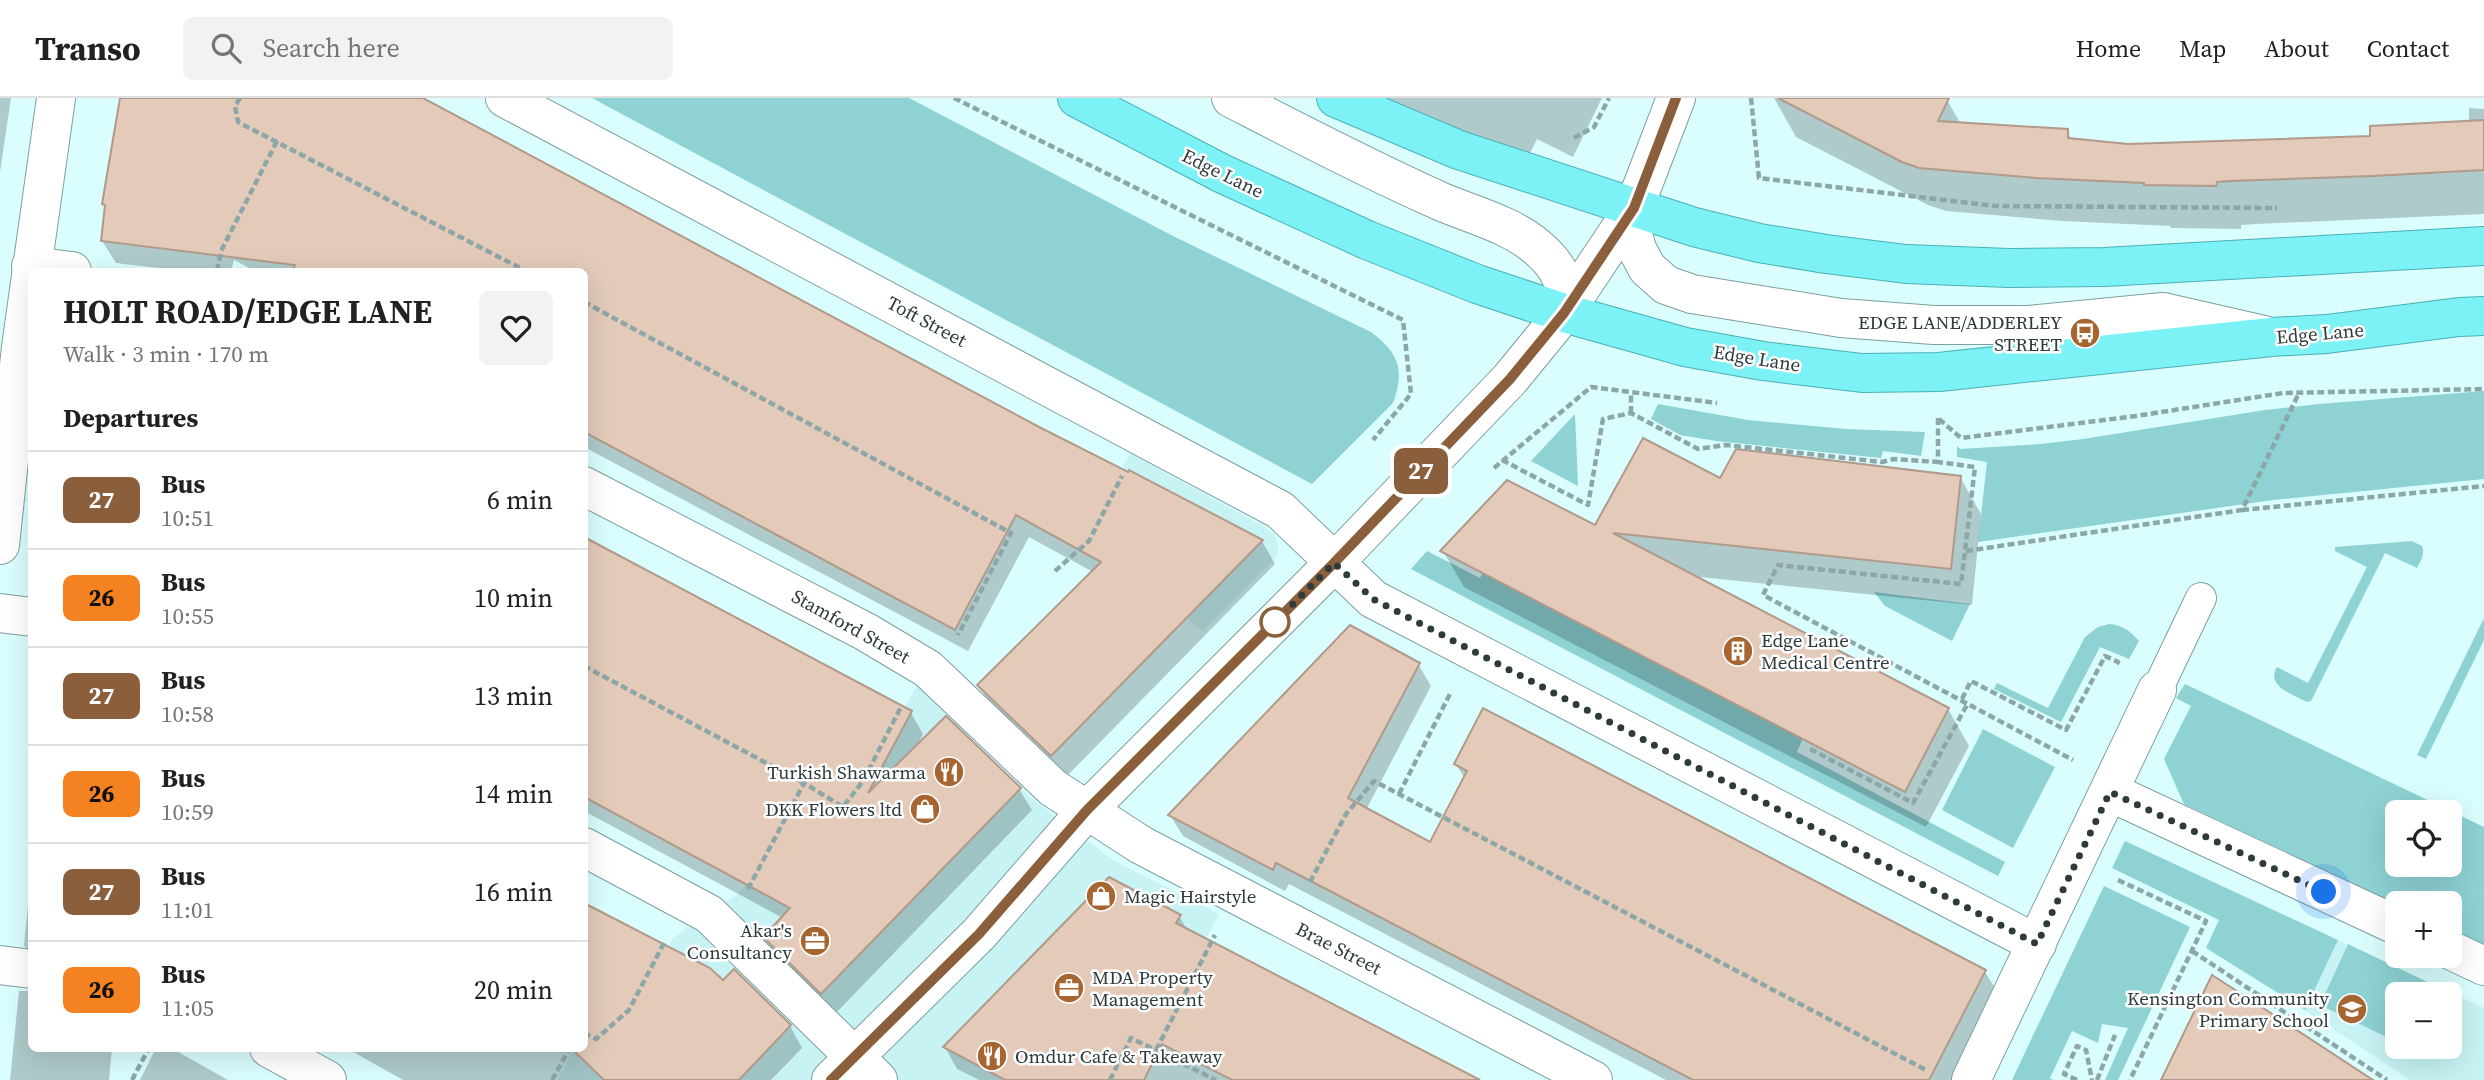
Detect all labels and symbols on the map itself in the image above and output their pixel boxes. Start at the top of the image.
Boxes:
street label: Edge Lane [1178,142,1268,204]
street label: Toft Street [883,289,972,353]
place label: EDGE LANE/ADDERLEY STREET [1858,309,2063,357]
bus stop icon: EDGE LANE/ADDERLEY STREET [2068,316,2102,350]
street label: Edge Lane [2275,316,2365,350]
street label: Edge Lane [1712,338,1802,378]
line badge: 27 [1390,448,1452,494]
street label: Stamford Street [787,583,916,670]
unlabelled marker [1260,607,1290,637]
place label: Edge Lane Medical Centre [1761,627,1890,675]
building icon: Edge Lane Medical Centre [1721,634,1755,668]
restaurant icon: Turkish Shawarma [932,755,966,789]
place label: Turkish Shawarma [767,759,926,785]
shop icon: DKK Flowers ltd [908,792,942,826]
place label: DKK Flowers ltd [765,796,902,822]
your location [2306,874,2341,909]
shop icon: Magic Hairstyle [1084,879,1118,913]
place label: Magic Hairstyle [1124,883,1256,909]
street label: Brae Street [1292,915,1387,981]
place label: Akar's Consultancy [687,917,792,965]
office icon: Akar's Consultancy [798,924,832,958]
place label: MDA Property Management [1092,964,1213,1012]
office icon: MDA Property Management [1052,971,1086,1005]
place label: Kensington Community Primary School [2127,985,2329,1033]
school or university icon: Kensington Community Primary School [2335,992,2369,1026]
restaurant icon: Omdur Cafe & Takeaway [975,1039,1009,1073]
place label: Omdur Cafe & Takeaway [1015,1043,1222,1069]

